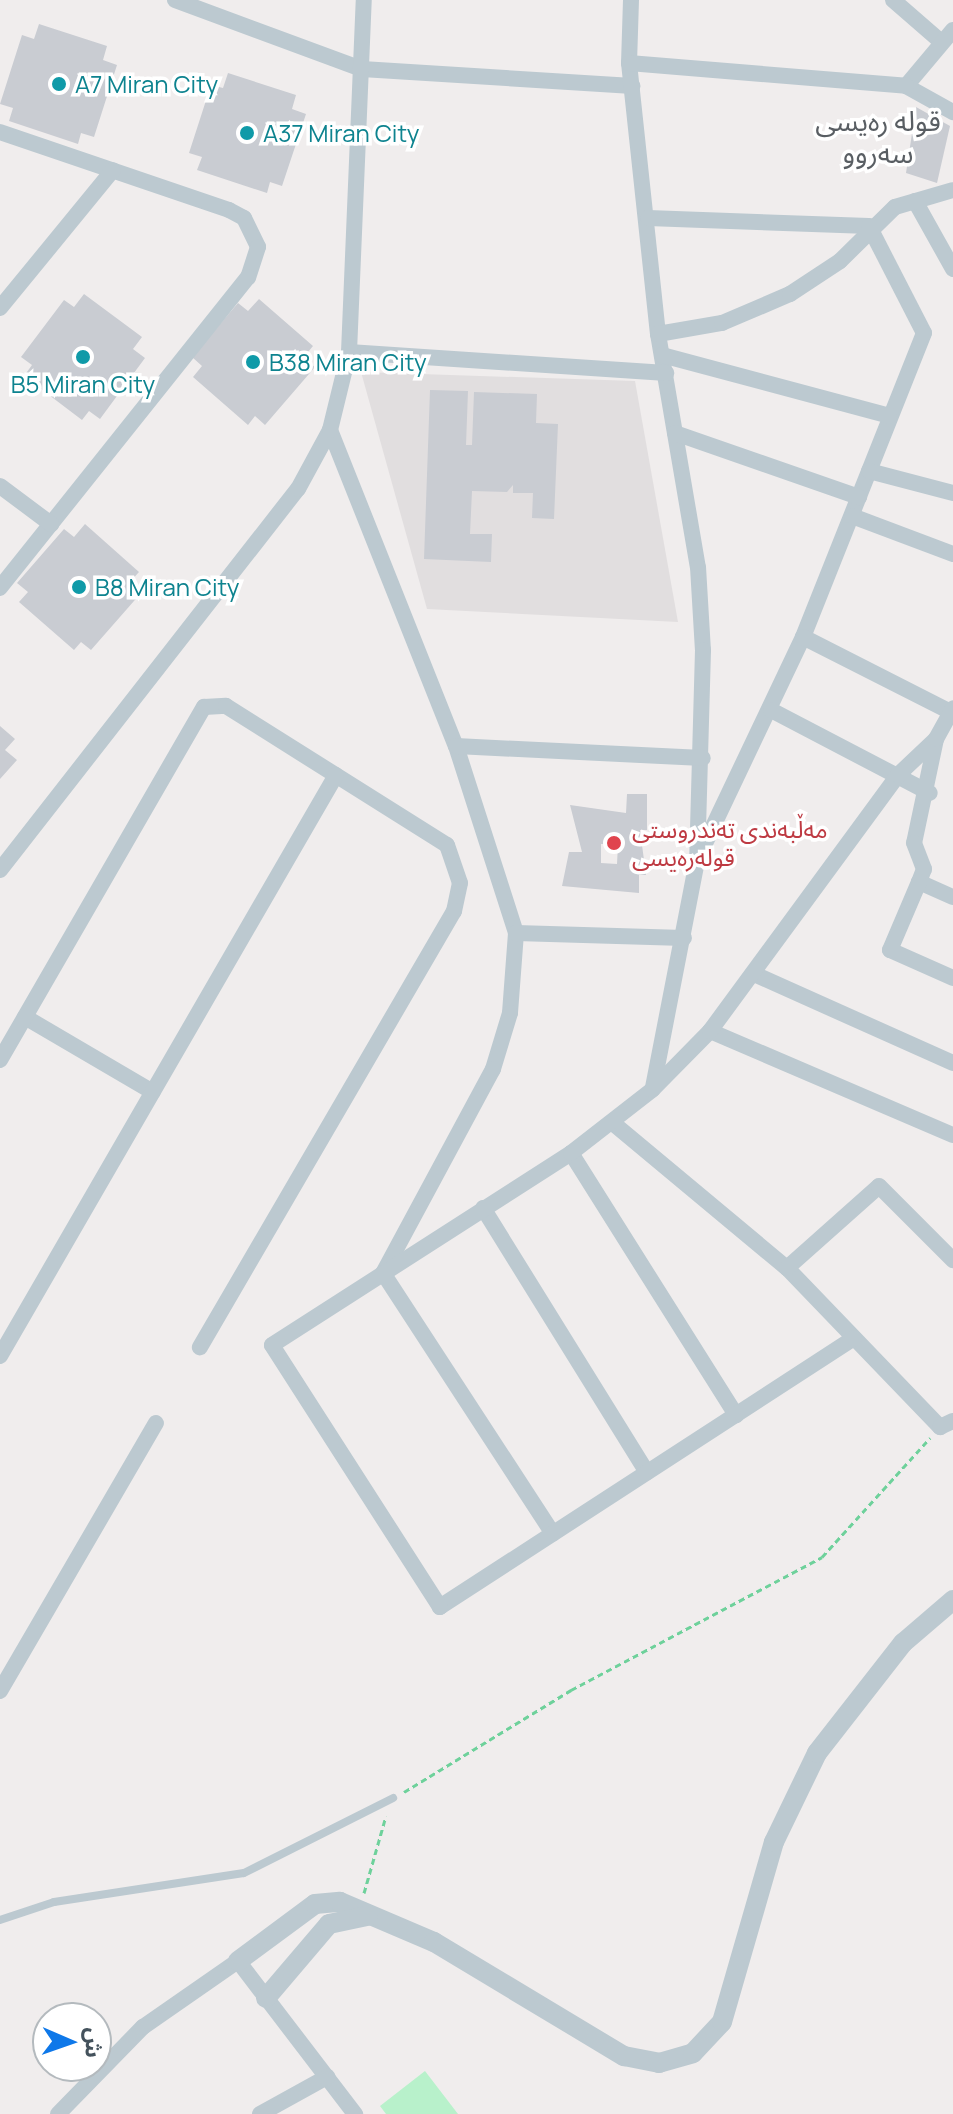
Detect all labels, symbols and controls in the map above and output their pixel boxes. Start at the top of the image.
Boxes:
place label: A7 Miran City [75,70,218,98]
marker: A7 Miran City [50,75,68,93]
district label: قولە رەیسی سەروو [815,103,941,169]
place label: A37 Miran City [263,119,419,147]
marker: A37 Miran City [238,124,256,142]
marker: B5 Miran City [74,348,92,366]
place label: B38 Miran City [269,348,427,376]
marker: B38 Miran City [244,353,262,371]
place label: B5 Miran City [11,370,155,398]
place label: B8 Miran City [95,573,239,601]
marker: B8 Miran City [70,578,88,596]
place label: مەڵبەندی تەندروستی قولەرەیسی [632,815,828,871]
marker: مەڵبەندی تەندروستی قولەرەیسی [603,832,625,854]
north arrow [32,2002,112,2082]
text: ش [78,2027,110,2058]

